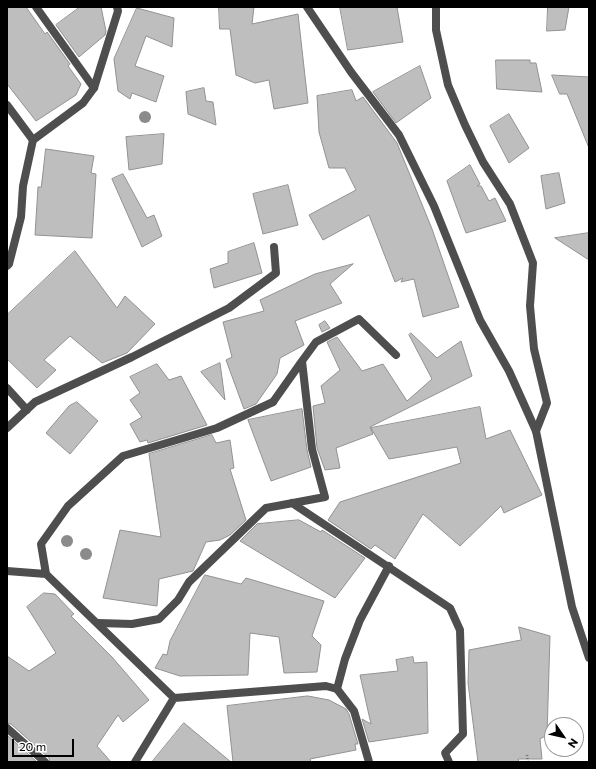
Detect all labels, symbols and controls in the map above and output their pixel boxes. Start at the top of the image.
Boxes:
north arrow [544,717,584,757]
scale bar [14,731,76,757]
text: N [566,736,581,750]
text: 20 m [19,739,46,753]

